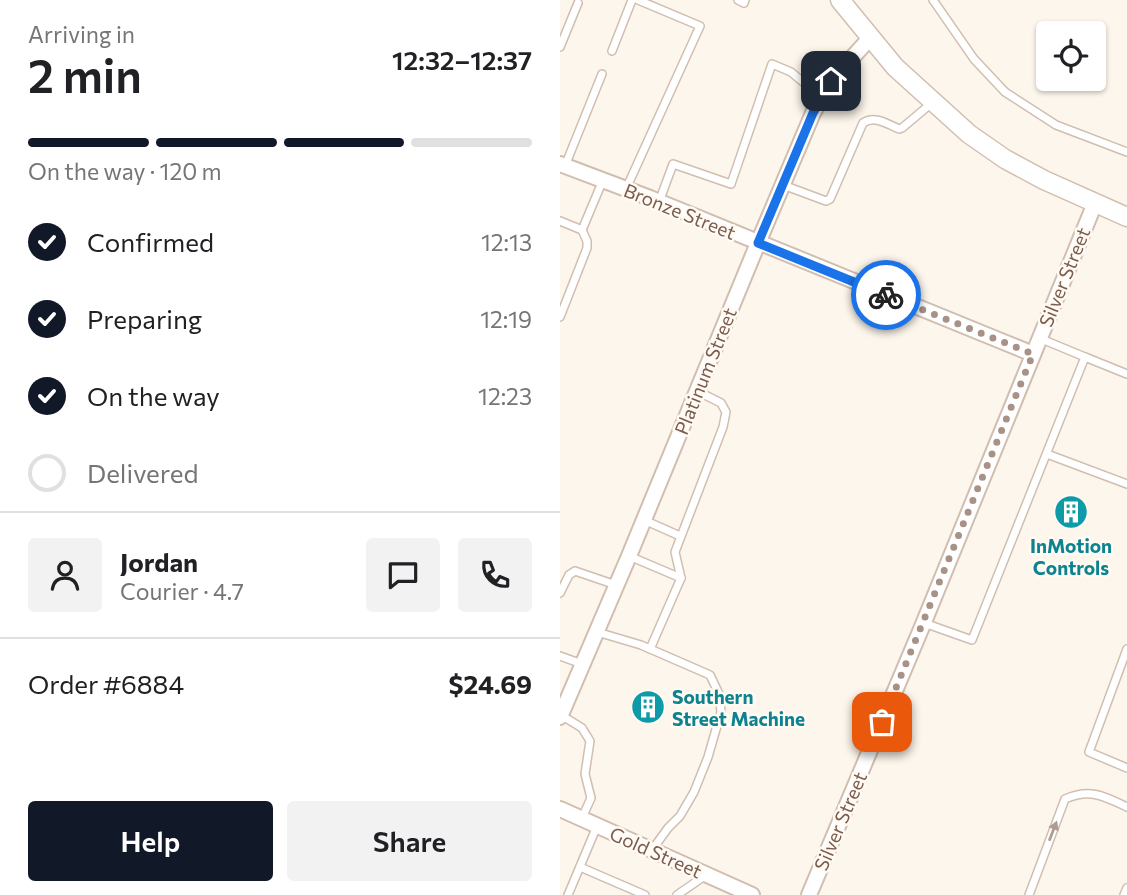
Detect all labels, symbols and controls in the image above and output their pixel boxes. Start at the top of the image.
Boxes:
text: Arriving in [28,20,135,48]
map controls [1036,21,1106,91]
button: locate [1036,21,1106,91]
text: 12:32–12:37 [392,44,532,75]
text: 2 min [28,46,142,102]
pin [801,51,861,111]
icon: home [812,62,850,100]
text: On the way · 120 m [28,157,222,185]
street label: Bronze Street [621,178,739,244]
icon: check [28,223,66,261]
street label: Silver Street [1034,224,1094,330]
text: Confirmed [87,226,214,257]
text: 12:13 [481,228,532,256]
courier [851,260,921,330]
icon: bike [867,276,905,314]
icon: check [28,300,66,338]
text: Preparing [87,303,202,334]
street label: Platinum Street [669,304,741,438]
text: 12:19 [480,305,532,333]
icon: check [28,377,66,415]
text: On the way [87,380,220,411]
text: 12:23 [478,382,532,410]
text: Delivered [87,457,198,488]
building icon: InMotion Controls [1052,493,1090,531]
place label: InMotion Controls [1030,534,1112,579]
button: person [28,538,102,612]
button: chat [366,538,440,612]
button: phone [458,538,532,612]
text: Jordan [120,546,198,577]
text: Courier · 4.7 [120,577,244,605]
text: Order #6884 [28,668,184,699]
text: $24.69 [449,668,532,699]
place label: Southern Street Machine [672,685,805,730]
building icon: Southern Street Machine [629,688,667,726]
pin [852,692,912,752]
icon: bag [863,703,901,741]
street label: Silver Street [809,768,871,874]
button: Help [28,801,273,881]
button: Share [287,801,532,881]
street label: Gold Street [606,821,706,883]
one-way arrow [1048,821,1059,842]

